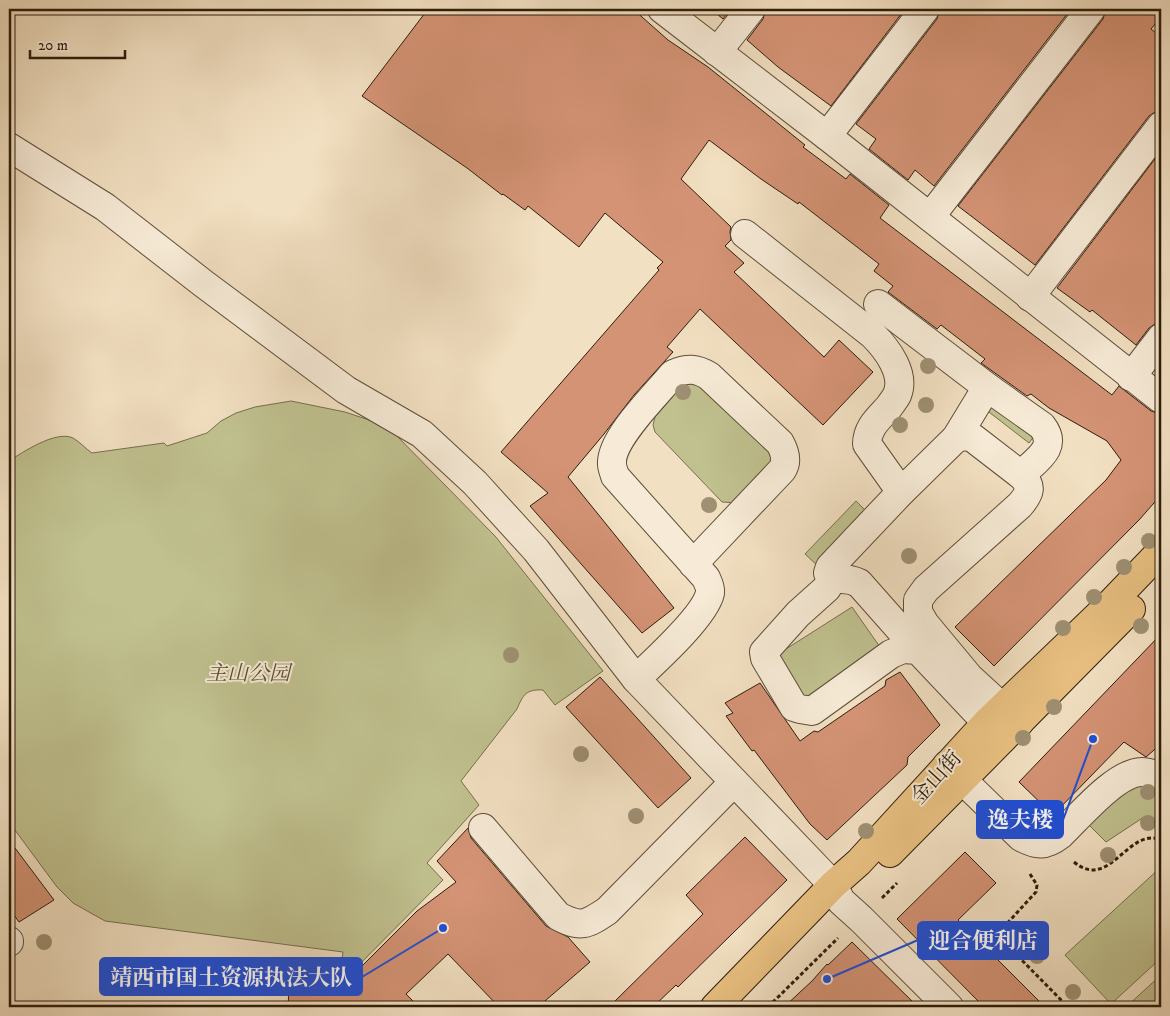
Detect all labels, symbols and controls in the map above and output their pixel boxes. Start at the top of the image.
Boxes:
scale bar [30,28,125,60]
text: 20 m [38,36,68,55]
park label: 主山公园 [206,661,293,687]
street label: 金山街 [906,746,967,810]
callout: 逸夫楼 [977,801,1063,838]
text: 逸夫楼 [987,807,1053,834]
callout: 迎合便利店 [918,922,1048,959]
text: 迎合便利店 [928,928,1038,955]
callout: 靖西市国土资源执法大队 [100,958,362,995]
text: 靖西市国土资源执法大队 [110,965,352,992]

